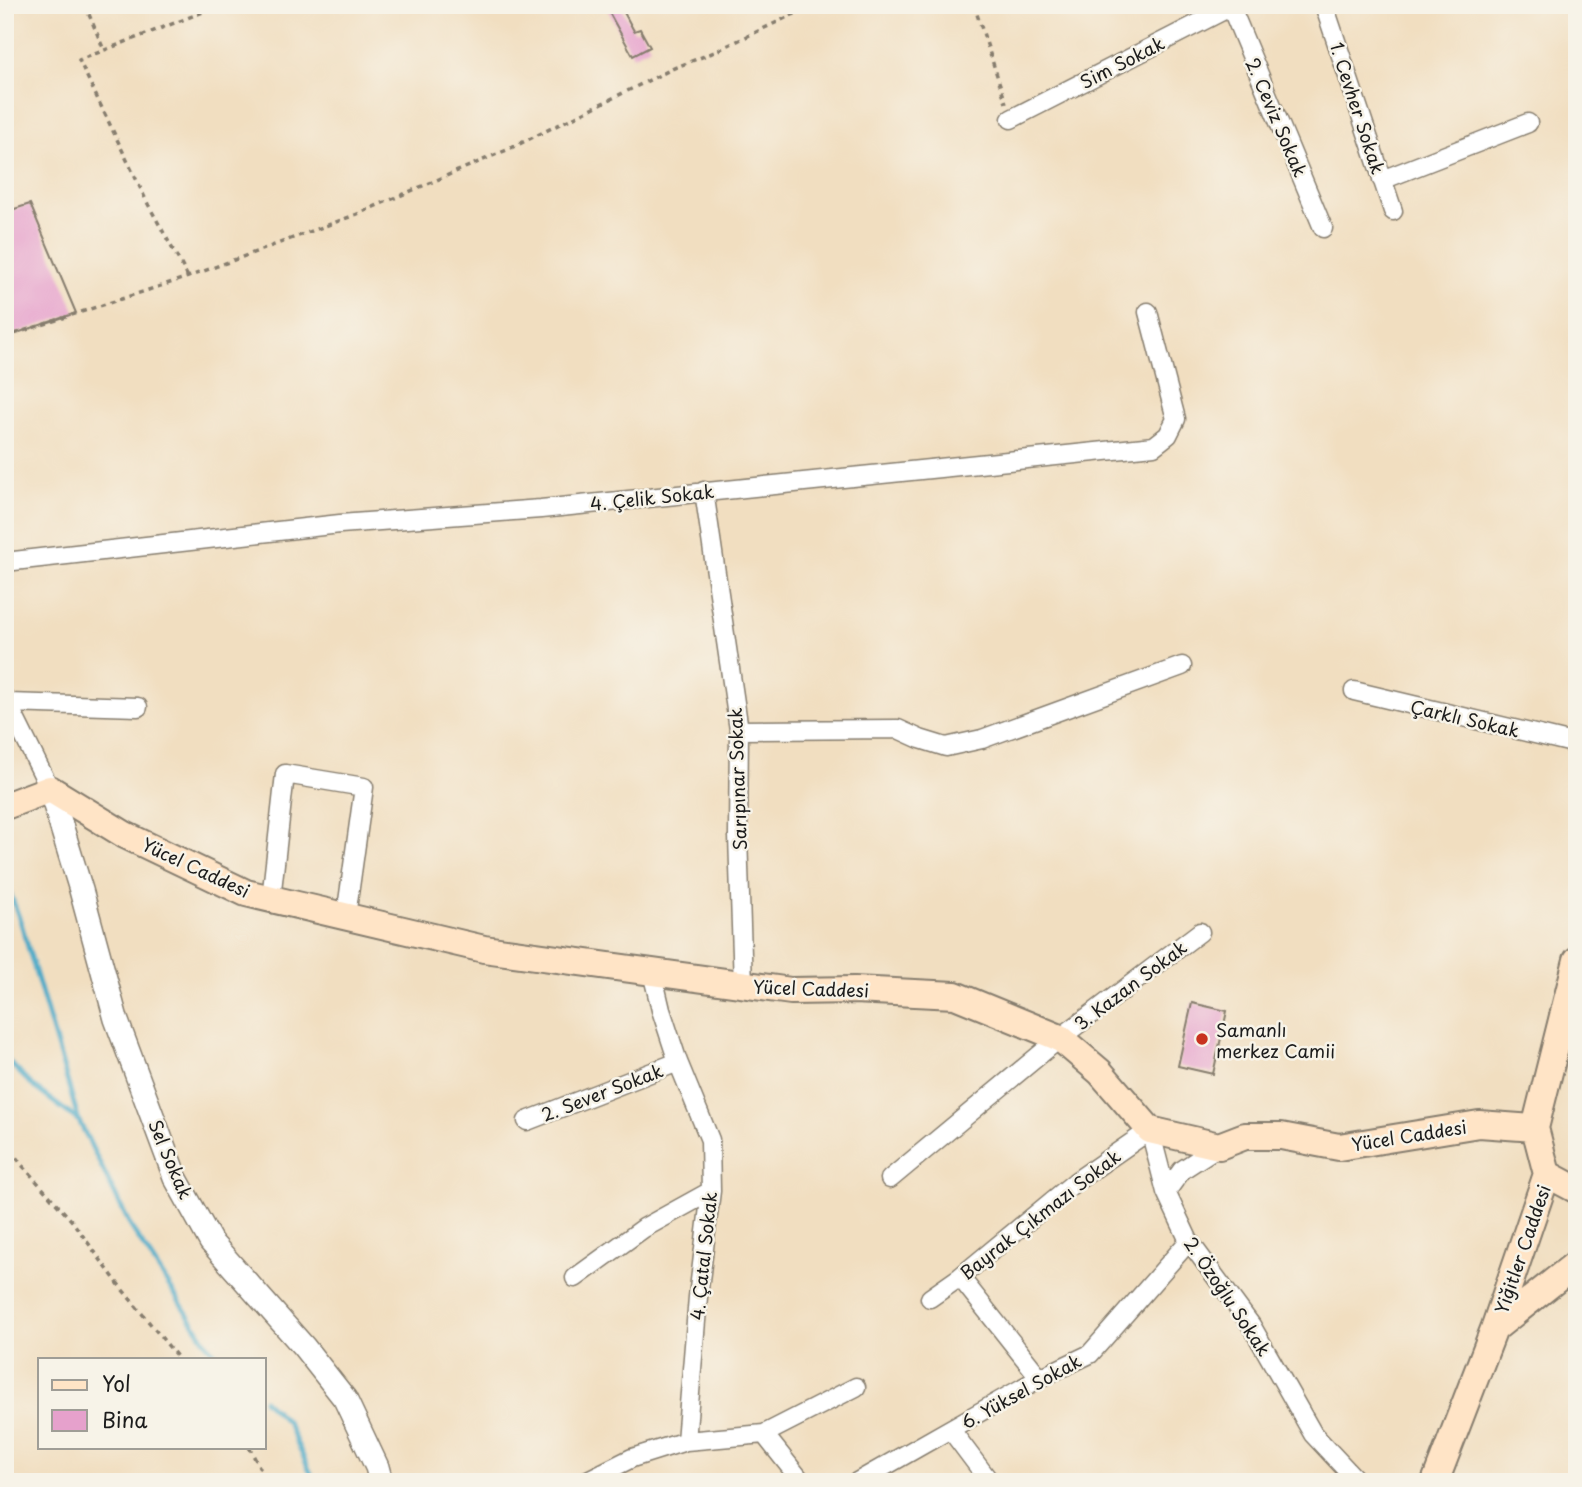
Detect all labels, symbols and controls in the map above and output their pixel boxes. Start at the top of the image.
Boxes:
street label: Sim Sokak [1075,29,1169,95]
street label: 1. Cevher Sokak [1324,39,1392,177]
street label: 2. Ceviz Sokak [1240,53,1314,181]
street label: 4. Çelik Sokak [589,477,715,517]
street label: Çarklı Sokak [1408,692,1522,744]
street label: Sarıpınar Sokak [721,707,753,851]
street label: Yücel Caddesi [138,830,254,904]
street label: 3. Kazan Sokak [1068,934,1192,1036]
street label: Yücel Caddesi [752,972,870,1004]
place label: Samanlı merkez Camii [1216,1016,1335,1064]
marker: Samanlı merkez Camii [1194,1031,1210,1047]
street label: 2. Sever Sokak [537,1056,667,1128]
street label: Yücel Caddesi [1350,1113,1468,1157]
street label: Sel Sokak [142,1115,200,1203]
street label: Bayrak Çıkmazı Sokak [954,1143,1126,1285]
street label: Yiğitler Caddesi [1487,1181,1557,1317]
street label: 4. Çatal Sokak [683,1190,723,1322]
street label: 2. Özoğlu Sokak [1178,1231,1278,1361]
street label: 6. Yüksel Sokak [956,1347,1086,1435]
legend [38,1358,266,1448]
text: Yol [102,1367,131,1399]
text: Bina [102,1403,148,1435]

